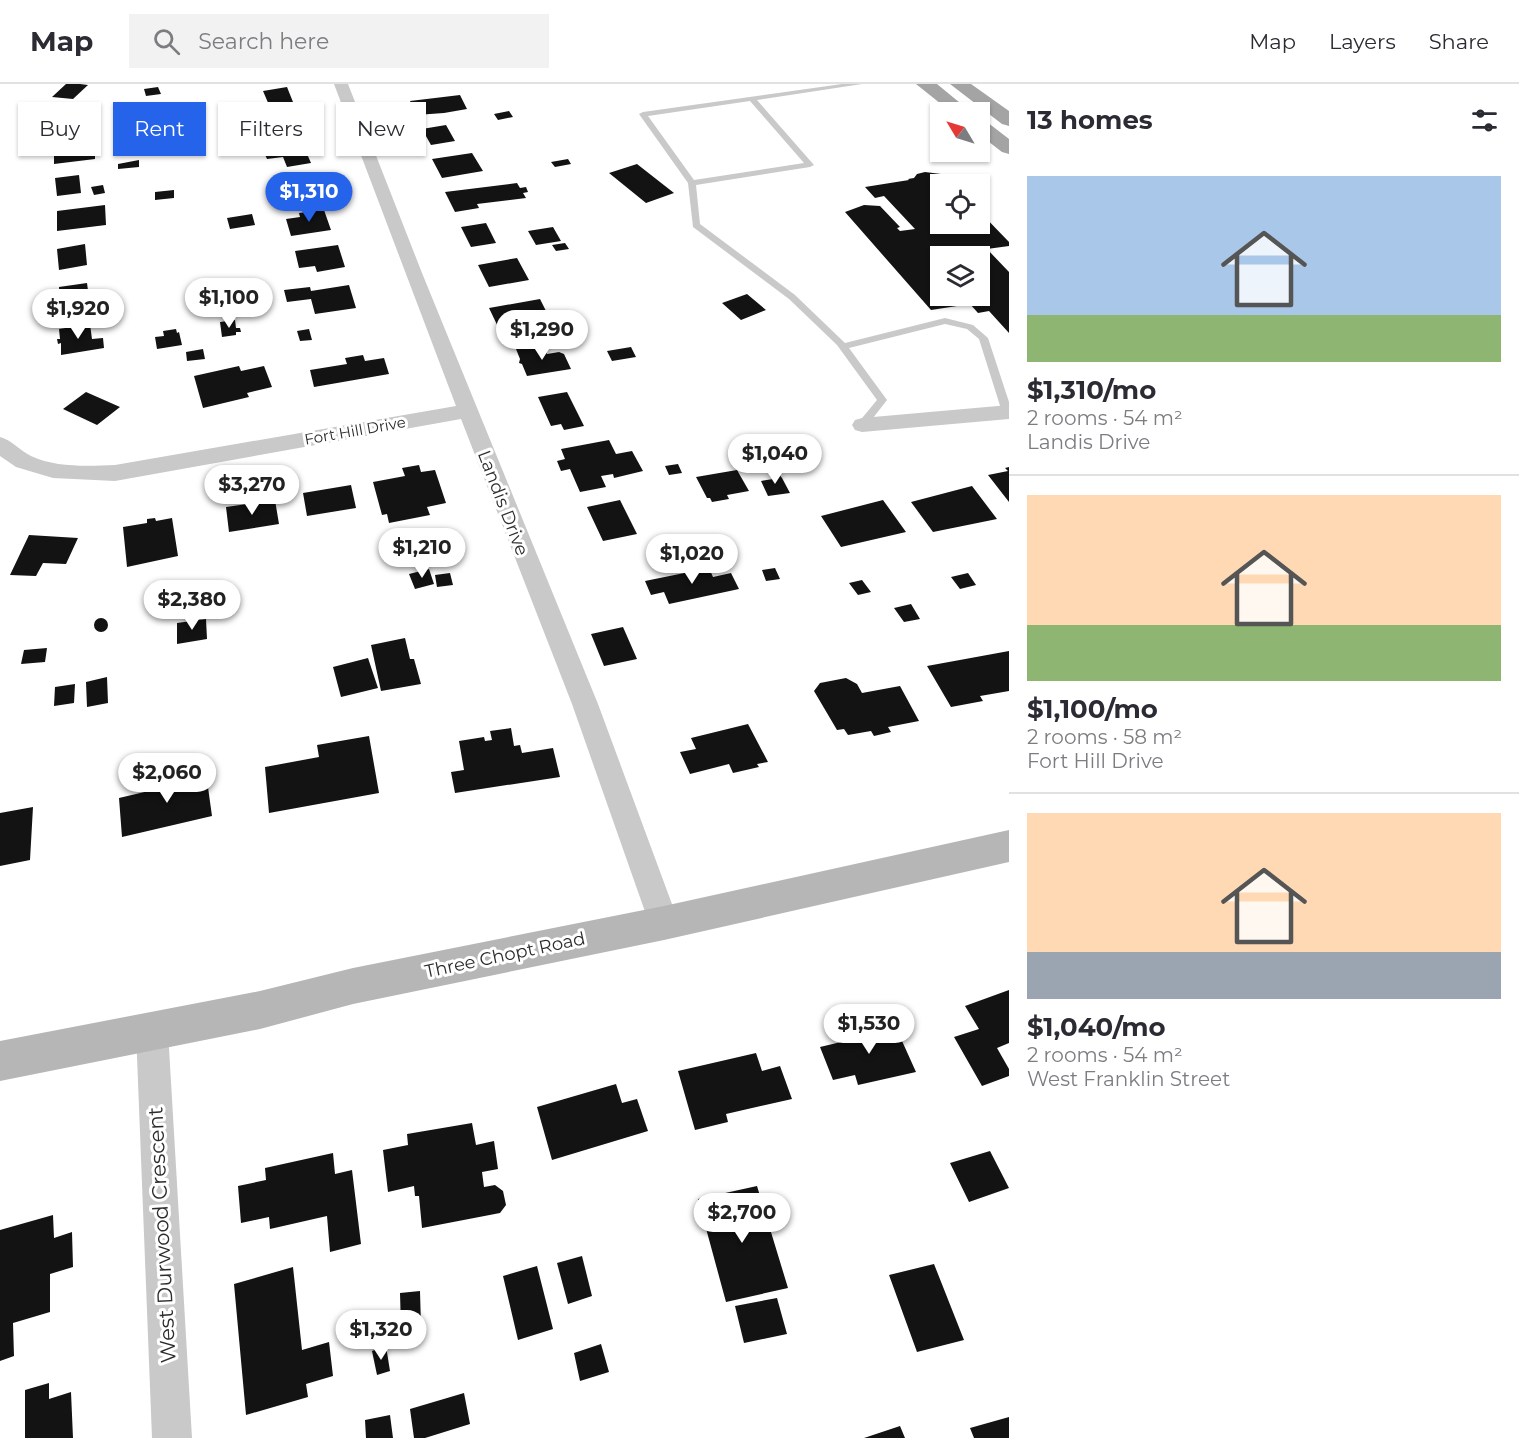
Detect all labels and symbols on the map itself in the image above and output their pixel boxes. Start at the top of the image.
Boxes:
north arrow [930,102,990,162]
pin: $1,310 [260,172,358,223]
pin: $1,100 [180,278,278,329]
pin: $1,920 [29,289,127,340]
pin: $1,290 [493,310,591,361]
street label: Fort Hill Drive [303,412,407,449]
pin: $1,040 [726,434,824,485]
street label: Landis Drive [473,447,533,559]
pin: $3,270 [203,465,301,516]
pin: $1,210 [373,528,471,579]
pin: $1,020 [643,534,741,585]
pin: $2,380 [143,580,241,631]
pin: $2,060 [118,753,216,804]
street label: Three Chopt Road [423,927,587,983]
pin: $1,530 [820,1004,918,1055]
street label: West Durwood Crescent [142,1106,181,1364]
pin: $2,700 [693,1193,791,1244]
pin: $1,320 [332,1310,430,1361]

